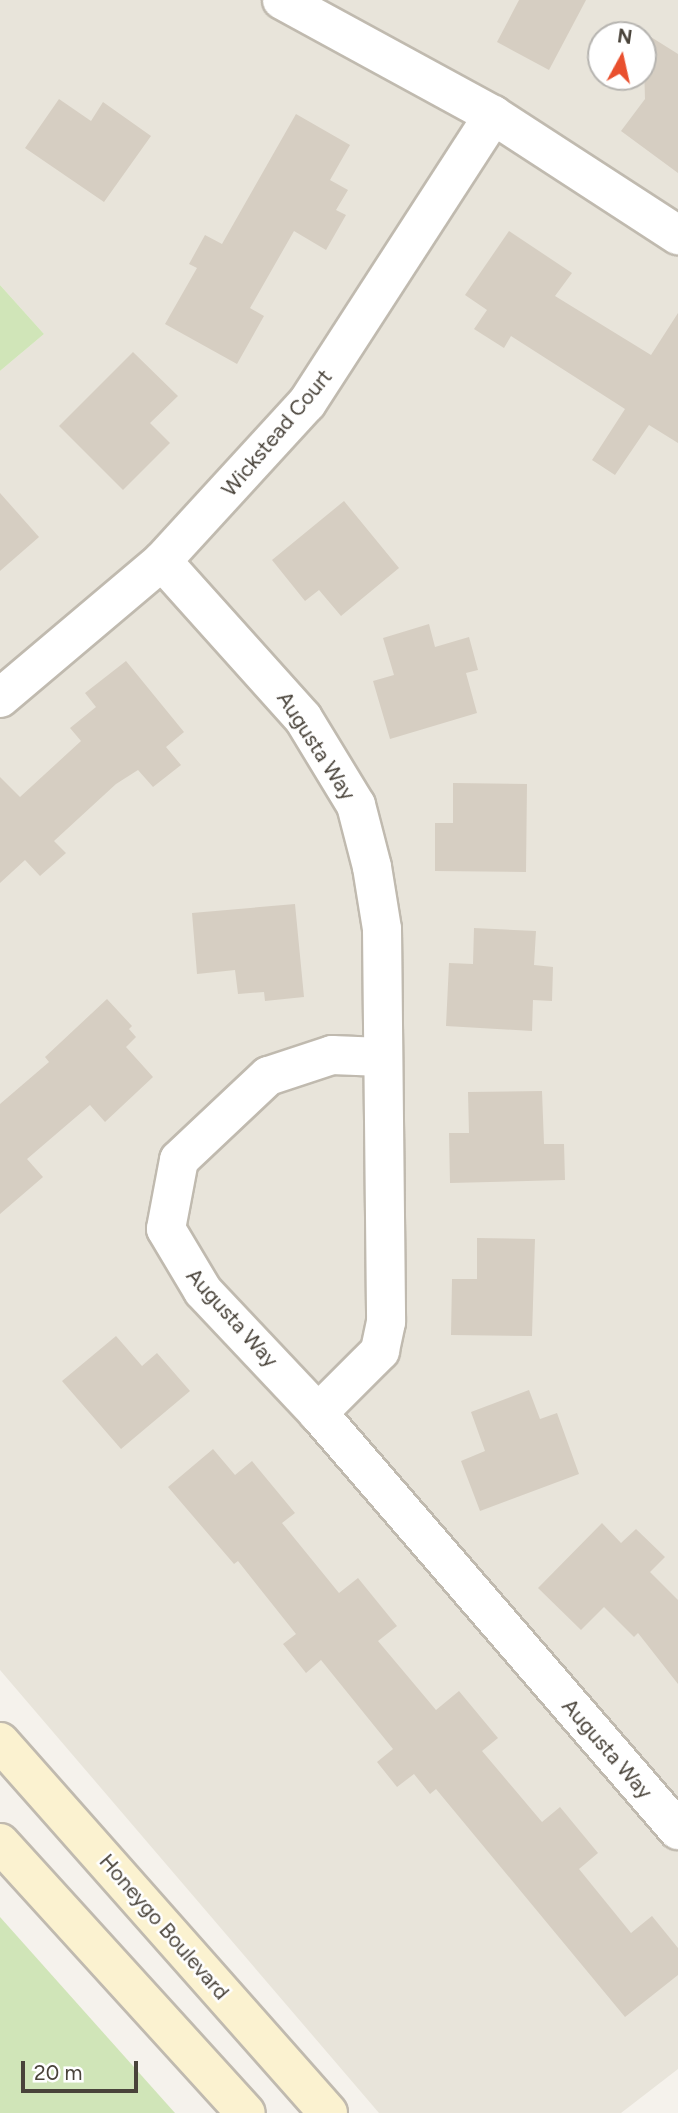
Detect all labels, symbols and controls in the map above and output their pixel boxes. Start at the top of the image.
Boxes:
north arrow [587,21,657,91]
text: N [616,24,634,49]
street label: Wickstead Court [217,364,337,502]
street label: Augusta Way [272,687,360,805]
street label: Augusta Way [181,1263,283,1373]
street label: Augusta Way [557,1694,657,1804]
street label: Honeygo Boulevard [94,1849,234,2005]
scale bar [24,2046,142,2090]
text: 20 m [34,2060,82,2085]

